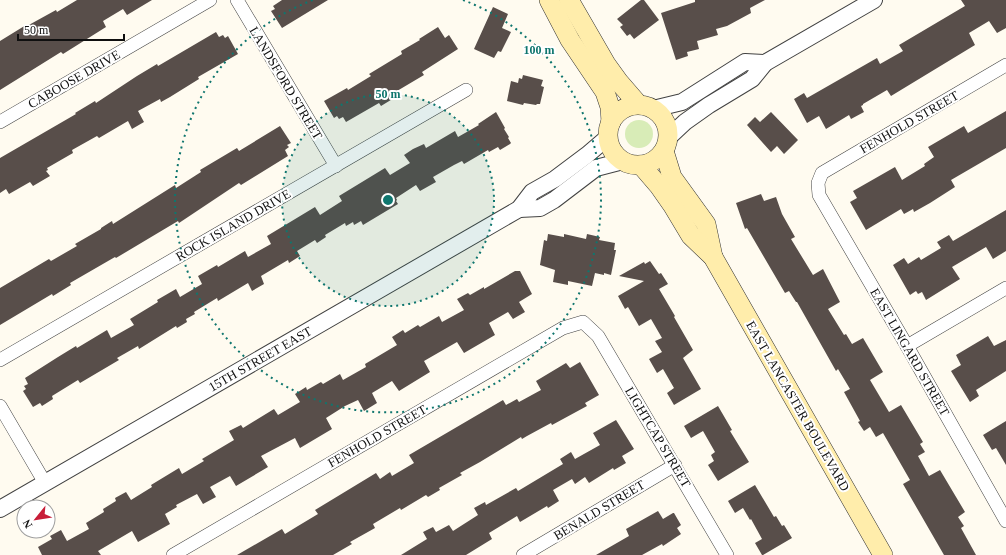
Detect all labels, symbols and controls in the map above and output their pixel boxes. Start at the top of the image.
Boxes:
scale bar [18,16,124,42]
text: 50 m [24,23,49,37]
street label: LANDSFORD STREET [246,24,326,142]
text: 100 m [524,43,555,57]
street label: CABOOSE DRIVE [25,47,123,111]
text: 50 m [376,87,401,101]
street label: FENHOLD STREET [857,88,961,156]
street label: ROCK ISLAND DRIVE [173,186,293,264]
centre of rings [381,193,395,207]
street label: EAST LINGARD STREET [867,285,953,419]
street label: EAST LANCASTER BOULEVARD [743,318,853,494]
street label: 15TH STREET EAST [206,323,314,395]
street label: LIGHTCAP STREET [622,384,694,490]
street label: FENHOLD STREET [325,402,429,470]
street label: BENALD STREET [551,477,647,543]
north arrow [16,499,56,539]
text: N [20,518,35,530]

